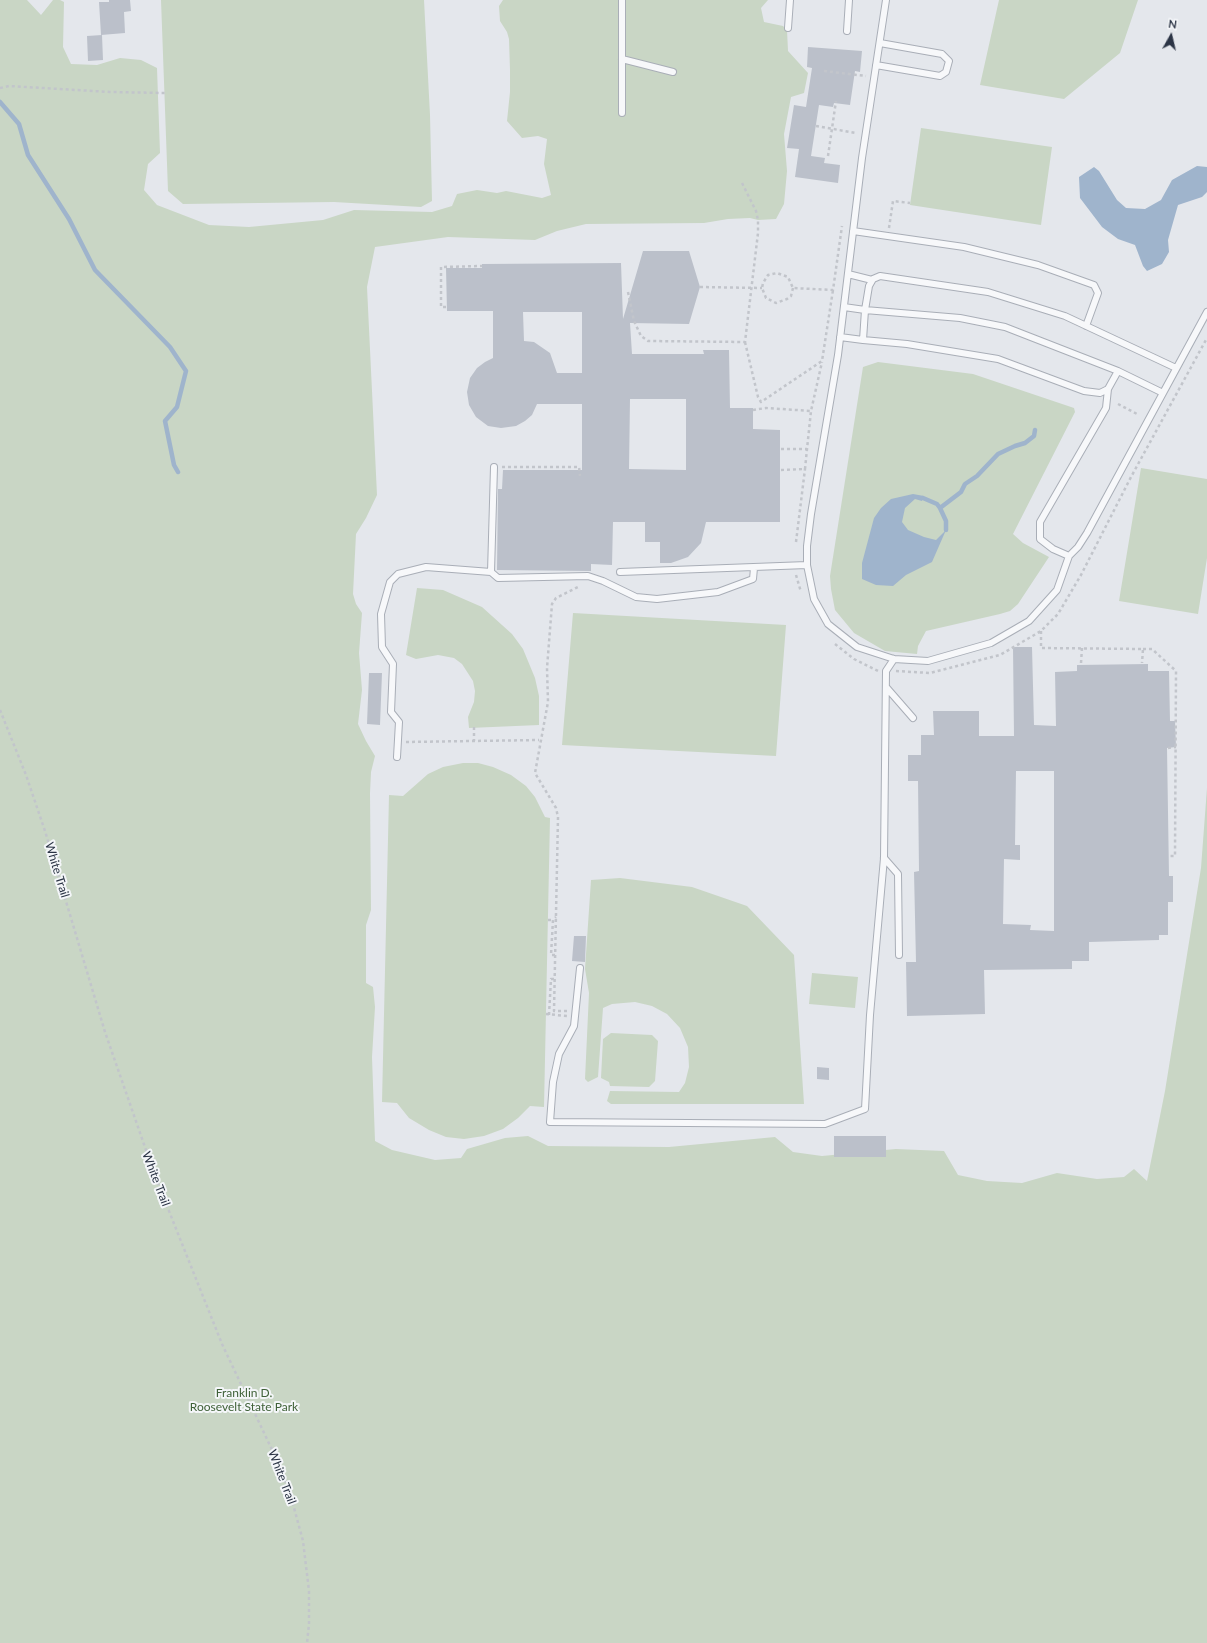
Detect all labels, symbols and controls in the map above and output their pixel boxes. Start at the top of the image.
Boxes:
north arrow [1151,16,1191,56]
text: N [1168,17,1178,31]
street label: White Trail [42,840,72,900]
street label: White Trail [139,1150,173,1208]
park label: Franklin D. Roosevelt State Park [190,1386,298,1414]
street label: White Trail [265,1448,299,1506]

